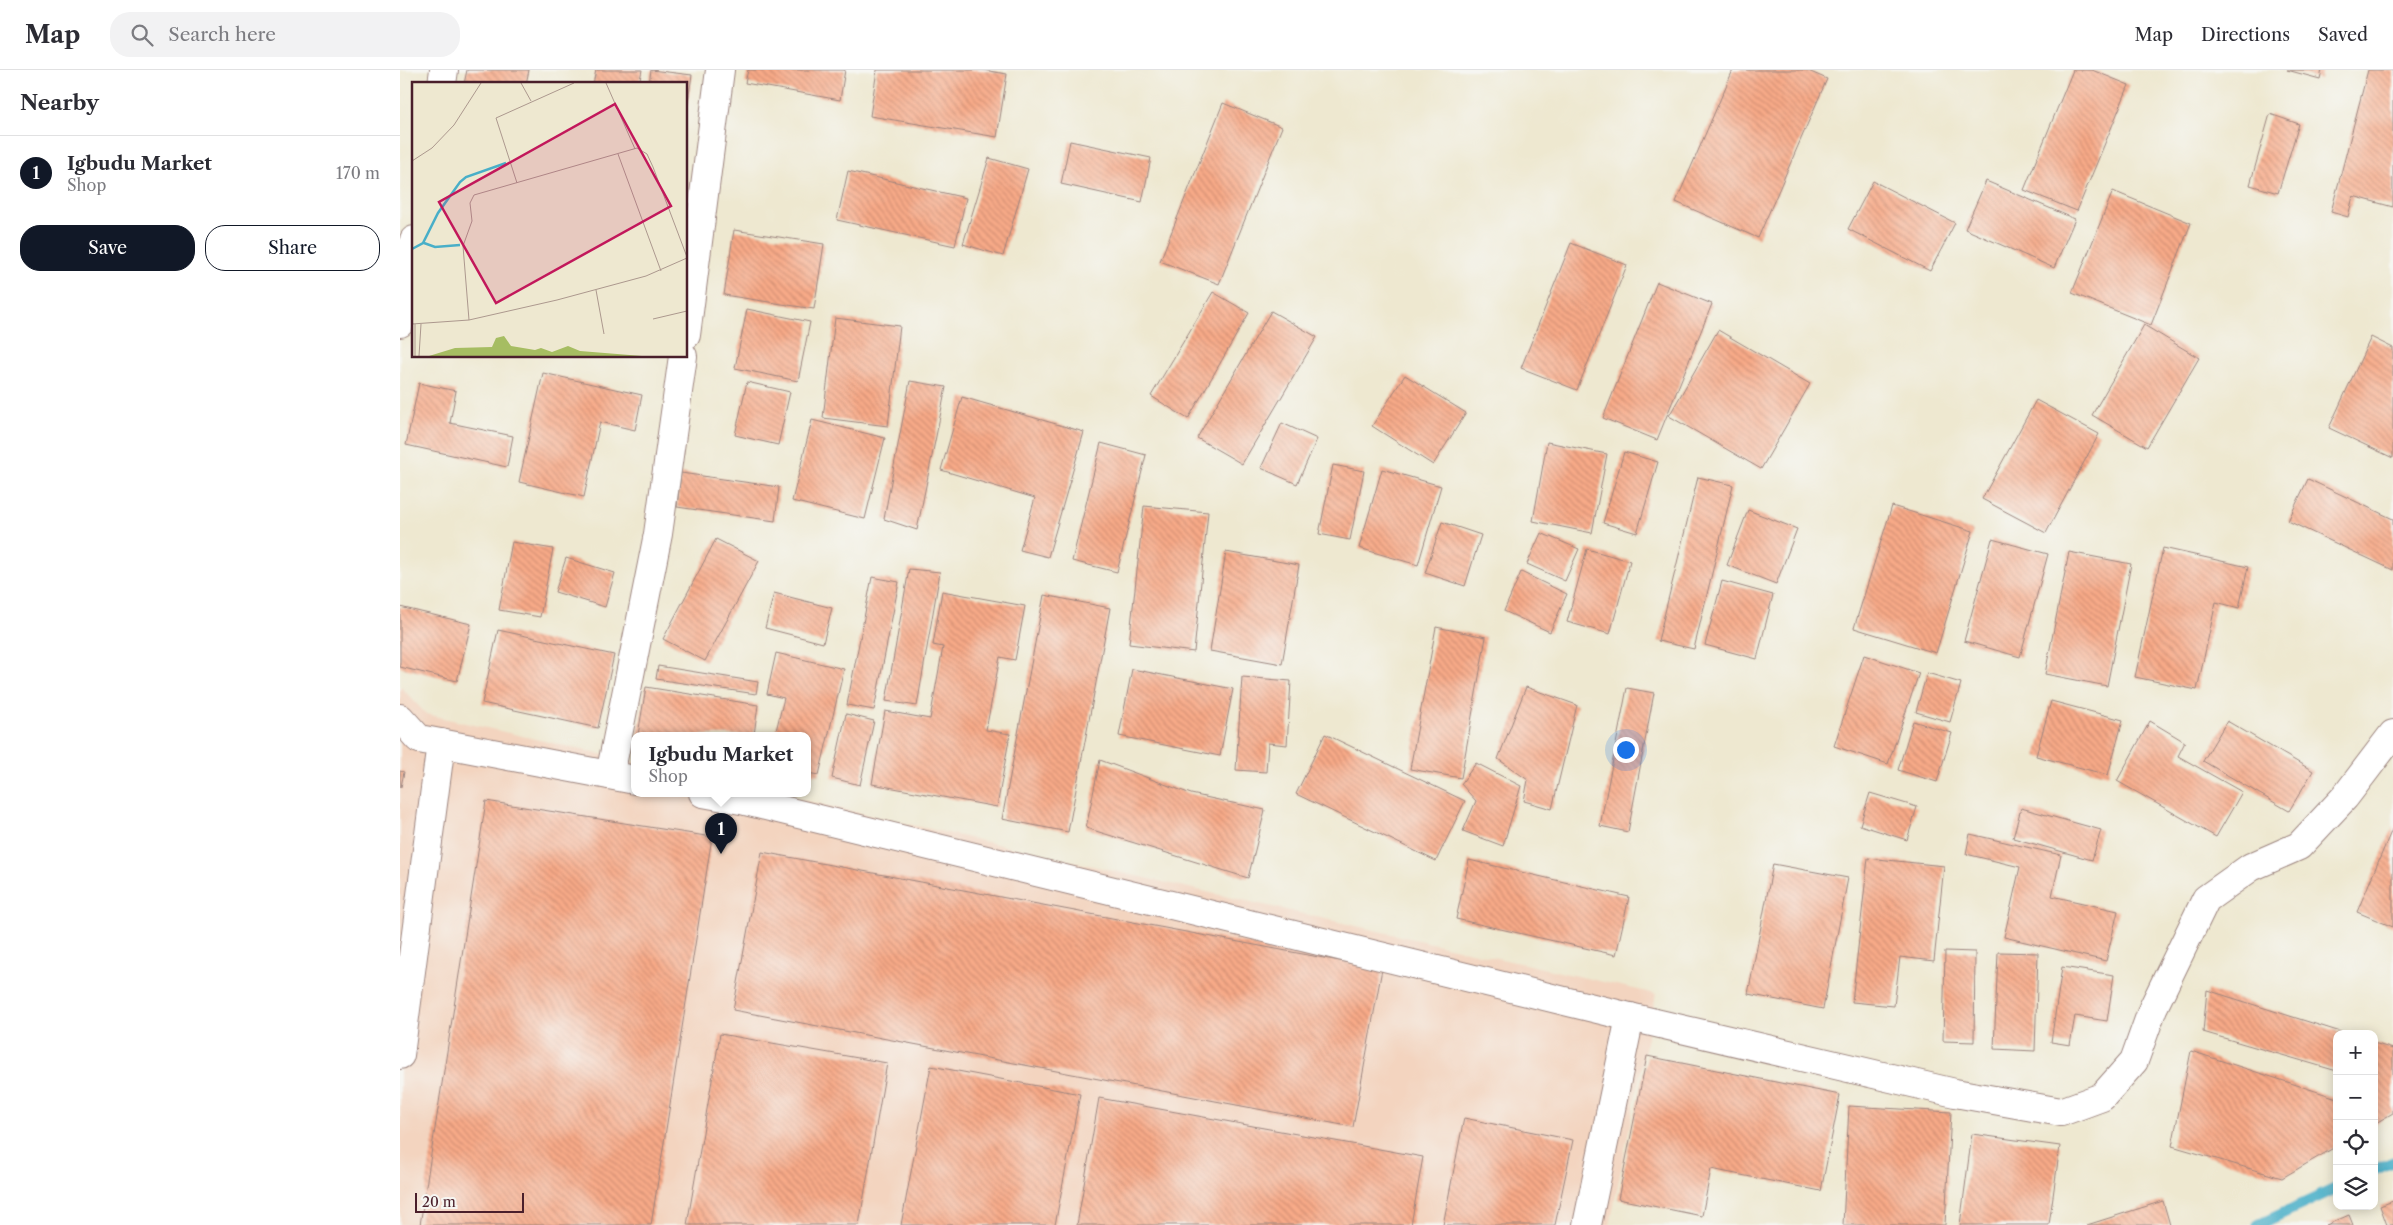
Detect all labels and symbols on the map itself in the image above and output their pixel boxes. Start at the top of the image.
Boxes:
inset map [412,82,688,358]
your location [1613,737,1639,763]
pin: 1 [705,813,737,854]
scale bar [415,1190,524,1213]

